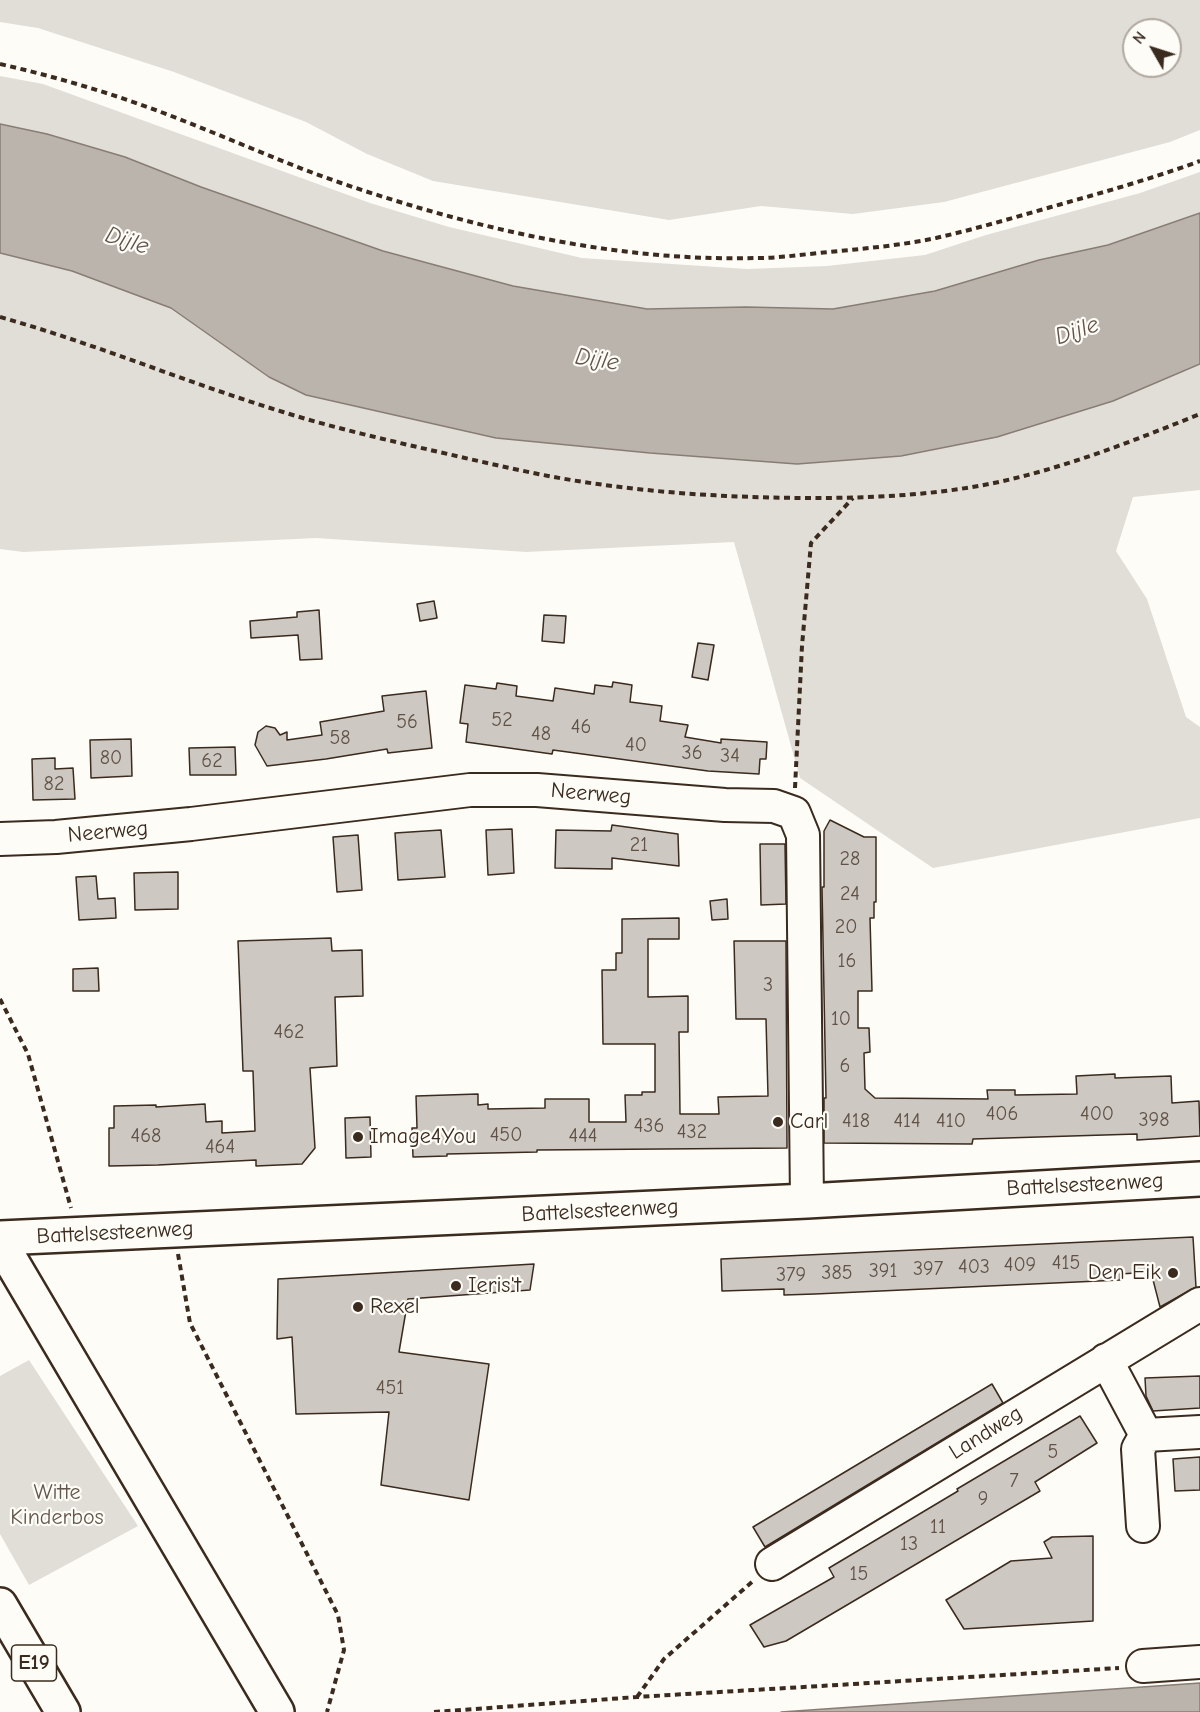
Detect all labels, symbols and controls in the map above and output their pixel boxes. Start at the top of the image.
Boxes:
north arrow [1122,18,1182,78]
text: N [1129,28,1150,48]
water label: Dijle [102,220,152,262]
water label: Dijle [1051,310,1103,352]
water label: Dijle [573,342,621,378]
house number: 52 [491,708,513,732]
house number: 56 [396,710,418,734]
house number: 46 [571,715,591,739]
house number: 48 [531,722,551,746]
house number: 58 [329,726,351,750]
house number: 40 [625,733,647,757]
house number: 36 [682,741,702,765]
house number: 34 [720,744,740,768]
house number: 80 [100,746,122,770]
house number: 62 [201,749,223,773]
house number: 82 [44,772,64,796]
street label: Neerweg [550,777,632,811]
street label: Neerweg [67,815,149,849]
house number: 21 [630,833,648,857]
house number: 28 [840,847,860,871]
house number: 24 [840,882,860,906]
house number: 20 [835,915,857,939]
house number: 16 [838,949,856,973]
house number: 3 [763,973,773,997]
house number: 10 [831,1007,851,1031]
house number: 462 [274,1020,304,1044]
house number: 6 [840,1054,850,1078]
house number: 406 [986,1102,1018,1126]
house number: 400 [1080,1102,1114,1126]
house number: 398 [1138,1108,1170,1132]
place label: Carl [790,1109,828,1135]
house number: 418 [842,1109,870,1133]
house number: 414 [893,1109,921,1133]
house number: 410 [936,1109,966,1133]
house number: 436 [634,1114,664,1138]
marker: Carl [771,1115,785,1129]
house number: 432 [677,1120,707,1144]
house number: 450 [490,1123,522,1147]
house number: 468 [131,1124,161,1148]
place label: Image4You [370,1124,476,1150]
house number: 444 [568,1124,598,1148]
marker: Image4You [351,1130,365,1144]
house number: 464 [205,1135,235,1159]
street label: Battelsesteenweg [1006,1168,1164,1202]
street label: Battelsesteenweg [521,1194,679,1228]
street label: Battelsesteenweg [36,1216,194,1250]
house number: 415 [1052,1251,1080,1275]
house number: 409 [1004,1253,1036,1277]
house number: 403 [958,1255,990,1279]
house number: 397 [913,1257,943,1281]
house number: 391 [869,1259,897,1283]
place label: Den Eik [1088,1260,1161,1286]
house number: 385 [821,1261,853,1285]
house number: 379 [776,1263,806,1287]
marker: Den Eik [1166,1266,1180,1280]
place label: Ieris't [468,1273,521,1299]
marker: Ieris't [449,1279,463,1293]
place label: Rexel [370,1294,420,1320]
marker: Rexel [351,1300,365,1314]
house number: 451 [376,1376,404,1400]
street label: Landweg [945,1400,1027,1466]
house number: 5 [1048,1440,1058,1464]
house number: 7 [1009,1469,1019,1493]
park label: Witte Kinderbos [10,1480,104,1532]
house number: 9 [978,1487,988,1511]
house number: 11 [930,1515,946,1539]
house number: 13 [900,1532,918,1556]
house number: 15 [850,1562,868,1586]
road number: E19 [12,1645,57,1681]

